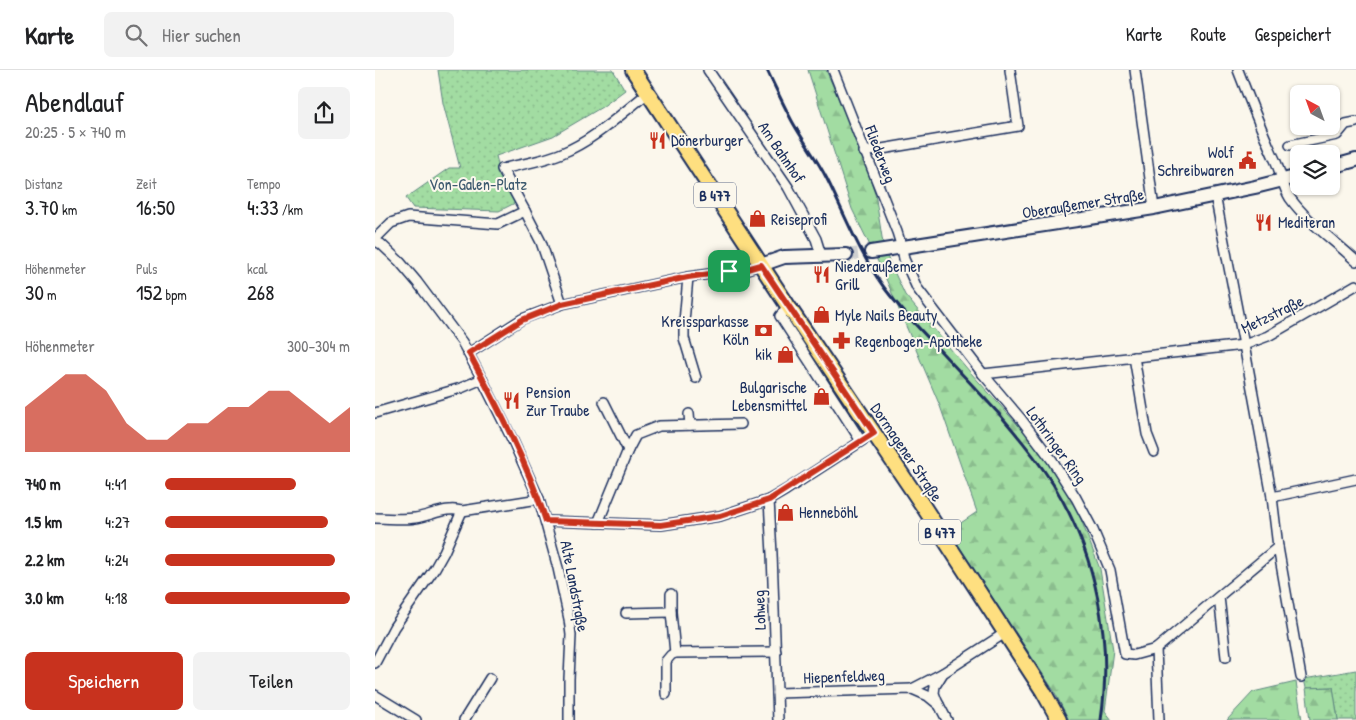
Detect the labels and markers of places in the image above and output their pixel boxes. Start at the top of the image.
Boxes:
place label: Dönerburger [671,129,744,151]
restaurant icon: Dönerburger [647,130,667,150]
place label: Wolf Schreibwaren [1158,141,1234,181]
public building icon: Wolf Schreibwaren [1238,151,1258,171]
place label: Reiseprofi [771,208,827,230]
shop icon: Reiseprofi [747,209,767,229]
place label: Mediteran [1278,211,1335,233]
restaurant icon: Mediteran [1254,212,1274,232]
pin [708,250,750,292]
place label: Niederaußemer Grill [835,255,923,295]
restaurant icon: Niederaußemer Grill [811,265,831,285]
place label: Myle Nails Beauty [835,304,938,326]
shop icon: Myle Nails Beauty [811,305,831,325]
place label: Kreissparkasse Köln [661,310,750,350]
bank icon: Kreissparkasse Köln [753,320,773,340]
place label: Regenbogen-Apotheke [855,330,983,352]
pharmacy icon: Regenbogen-Apotheke [831,331,851,351]
place label: kik [755,343,772,365]
shop icon: kik [776,344,796,364]
place label: Bulgarische Lebensmittel [732,376,808,416]
place label: Pension Zur Traube [526,381,590,421]
shop icon: Bulgarische Lebensmittel [811,386,831,406]
restaurant icon: Pension Zur Traube [502,391,522,411]
place label: Henneböhl [799,501,858,523]
shop icon: Henneböhl [775,502,795,522]

